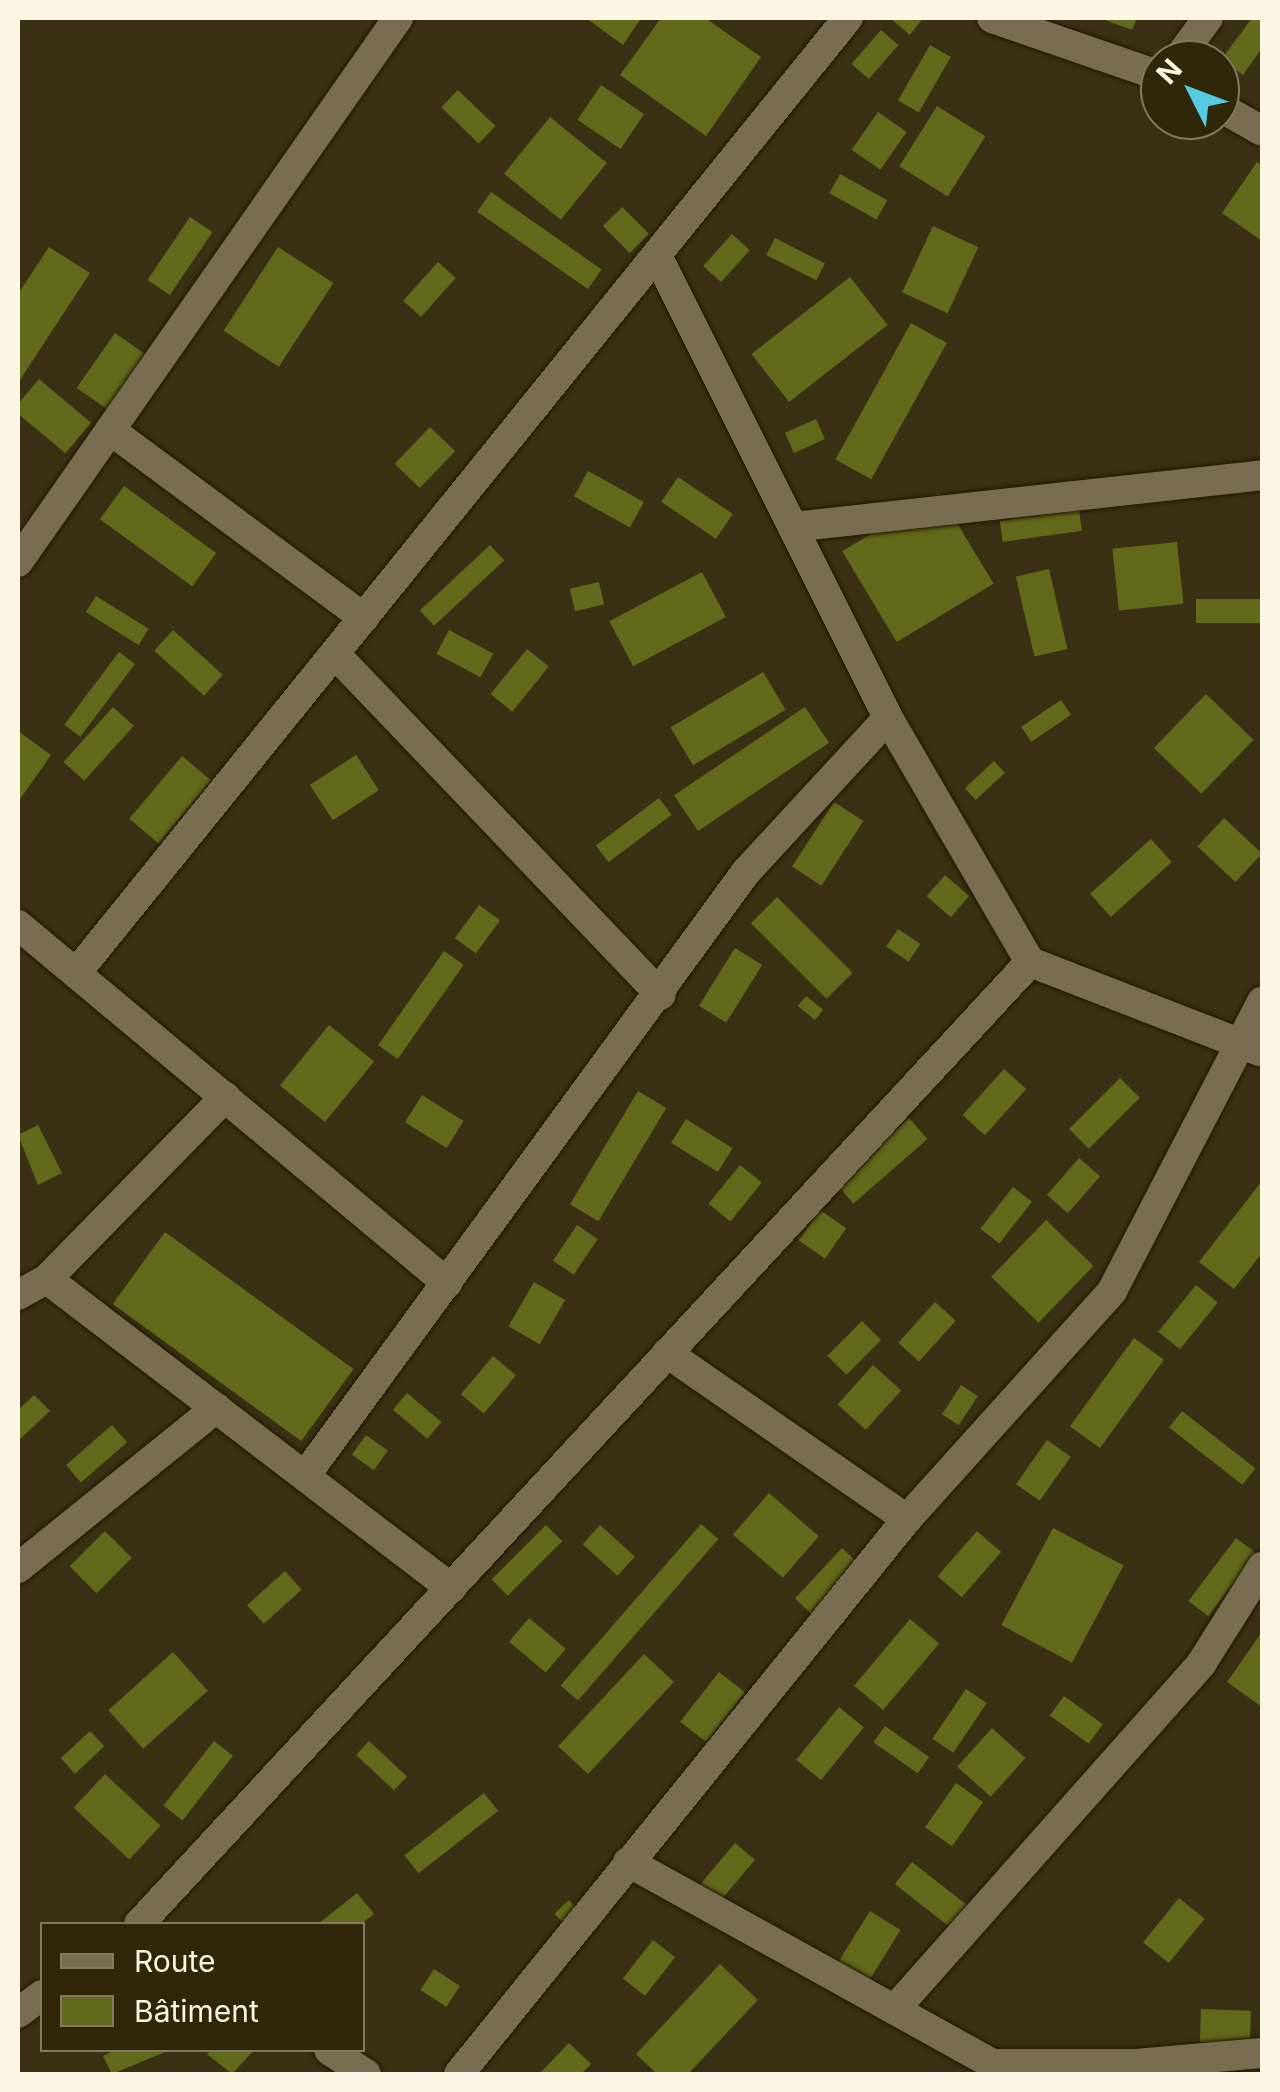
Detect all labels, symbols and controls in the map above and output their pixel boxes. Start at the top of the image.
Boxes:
north arrow [1140,40,1240,140]
text: N [1149,52,1189,91]
legend [40,1922,365,2052]
text: Route [134,1943,216,1979]
text: Bâtiment [134,1993,259,2029]

